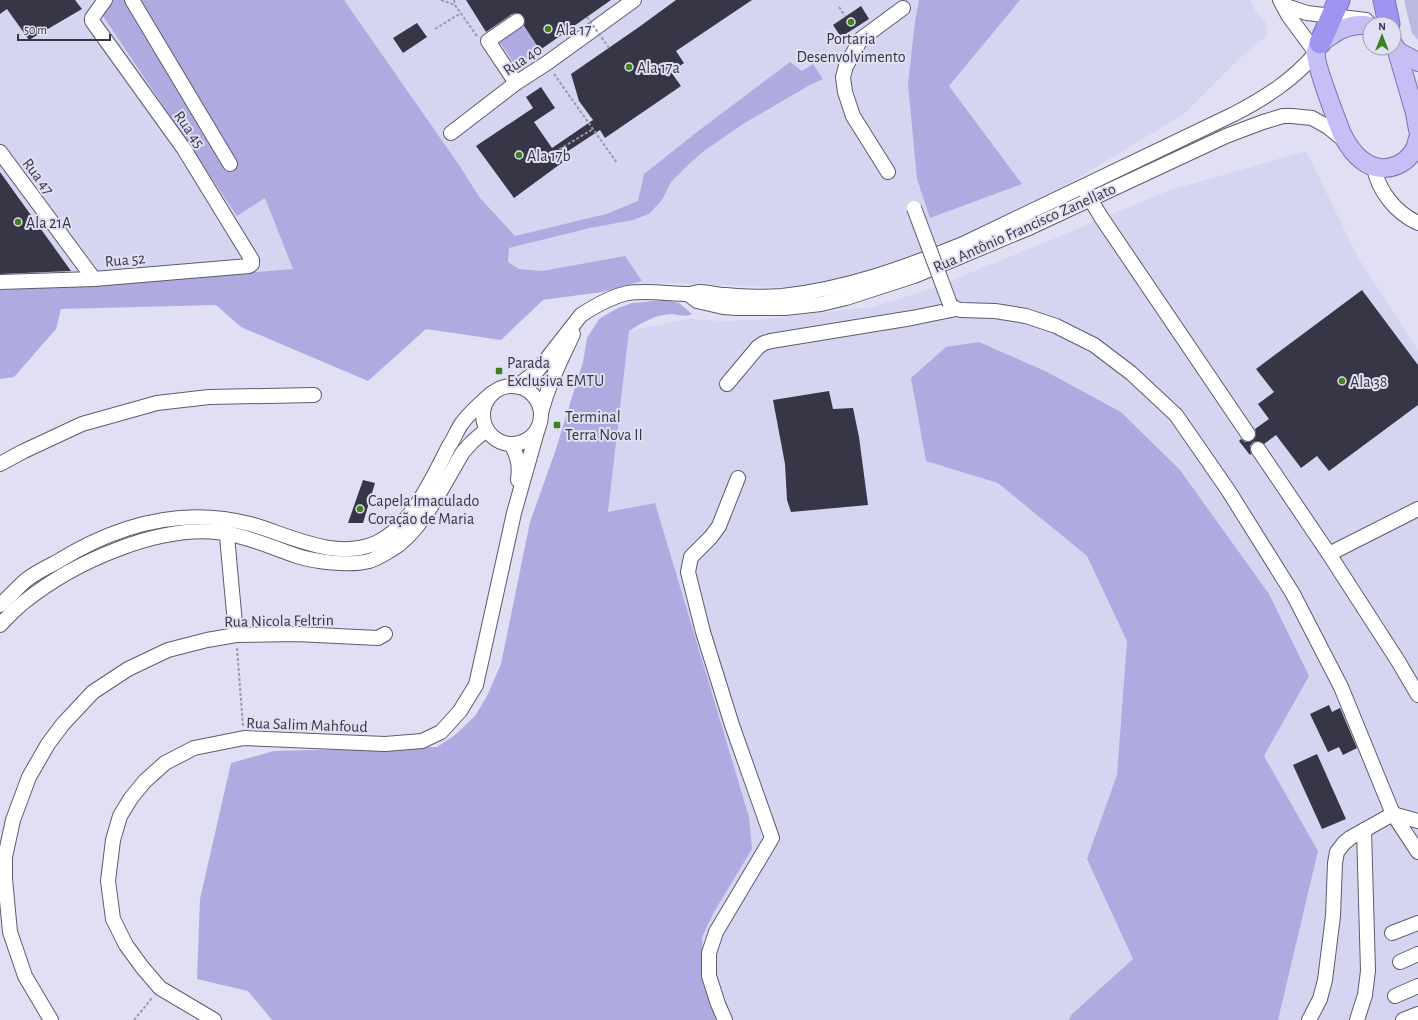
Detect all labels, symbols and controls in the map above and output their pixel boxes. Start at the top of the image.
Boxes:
scale bar [18,16,110,42]
north arrow [1362,16,1402,56]
marker: Portaria Desenvolvimento [846,17,856,27]
text: N [1378,21,1386,32]
place label: Ala 17 [556,22,592,38]
text: 50 m [24,24,47,36]
marker: Ala 17 [543,24,553,34]
place label: Portaria Desenvolvimento [796,31,906,65]
street label: Rua 40 [500,41,545,78]
place label: Ala 17a [637,60,680,76]
marker: Ala 17a [624,62,634,72]
street label: Rua 45 [171,108,208,151]
place label: Ala 17b [527,148,571,164]
marker: Ala 17b [514,150,524,160]
street label: Rua 47 [19,155,57,198]
street label: Rua Antônio Francisco Zanellato [931,180,1118,276]
place label: Ala 21A [26,215,71,231]
marker: Ala 21A [13,217,23,227]
street label: Rua 52 [104,250,146,270]
place label: Parada Exclusiva EMTU [507,355,604,389]
marker: Parada Exclusiva EMTU [494,366,504,376]
place label: Ala 38 [1350,374,1387,390]
marker: Ala 38 [1337,376,1347,386]
place label: Terminal Terra Nova II [565,409,643,443]
marker: Terminal Terra Nova II [552,420,562,430]
place label: Capela Imaculado Coração de Maria [368,493,479,527]
marker: Capela Imaculado Coração de Maria [355,504,365,514]
street label: Rua Nicola Feltrin [224,612,334,630]
street label: Rua Salim Mahfoud [246,715,368,735]

